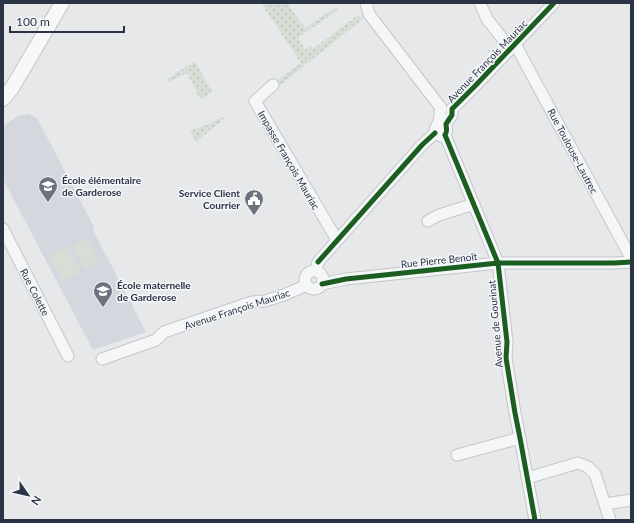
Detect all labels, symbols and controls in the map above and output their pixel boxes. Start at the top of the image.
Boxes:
scale bar [10,8,124,34]
text: 100 m [16,14,50,29]
street label: Avenue François Mauriac [444,17,530,105]
street label: Rue Toulouse-Lautrec [545,106,601,196]
street label: Impasse François Mauriac [256,108,322,212]
place label: École élémentaire de Garderose [62,174,142,198]
school or university icon: École élémentaire de Garderose [37,175,59,203]
place label: Service Client Courrier [179,187,240,211]
public building icon: Service Client Courrier [243,188,265,216]
street label: Rue Pierre Benoît [400,250,478,270]
street label: Rue Colette [18,266,52,318]
place label: École maternelle de Garderose [117,279,191,303]
street label: Avenue de Gourinat [485,279,505,368]
school or university icon: École maternelle de Garderose [92,280,114,308]
street label: Avenue François Mauriac [183,286,291,332]
north arrow [8,475,48,515]
text: N [29,494,44,508]

